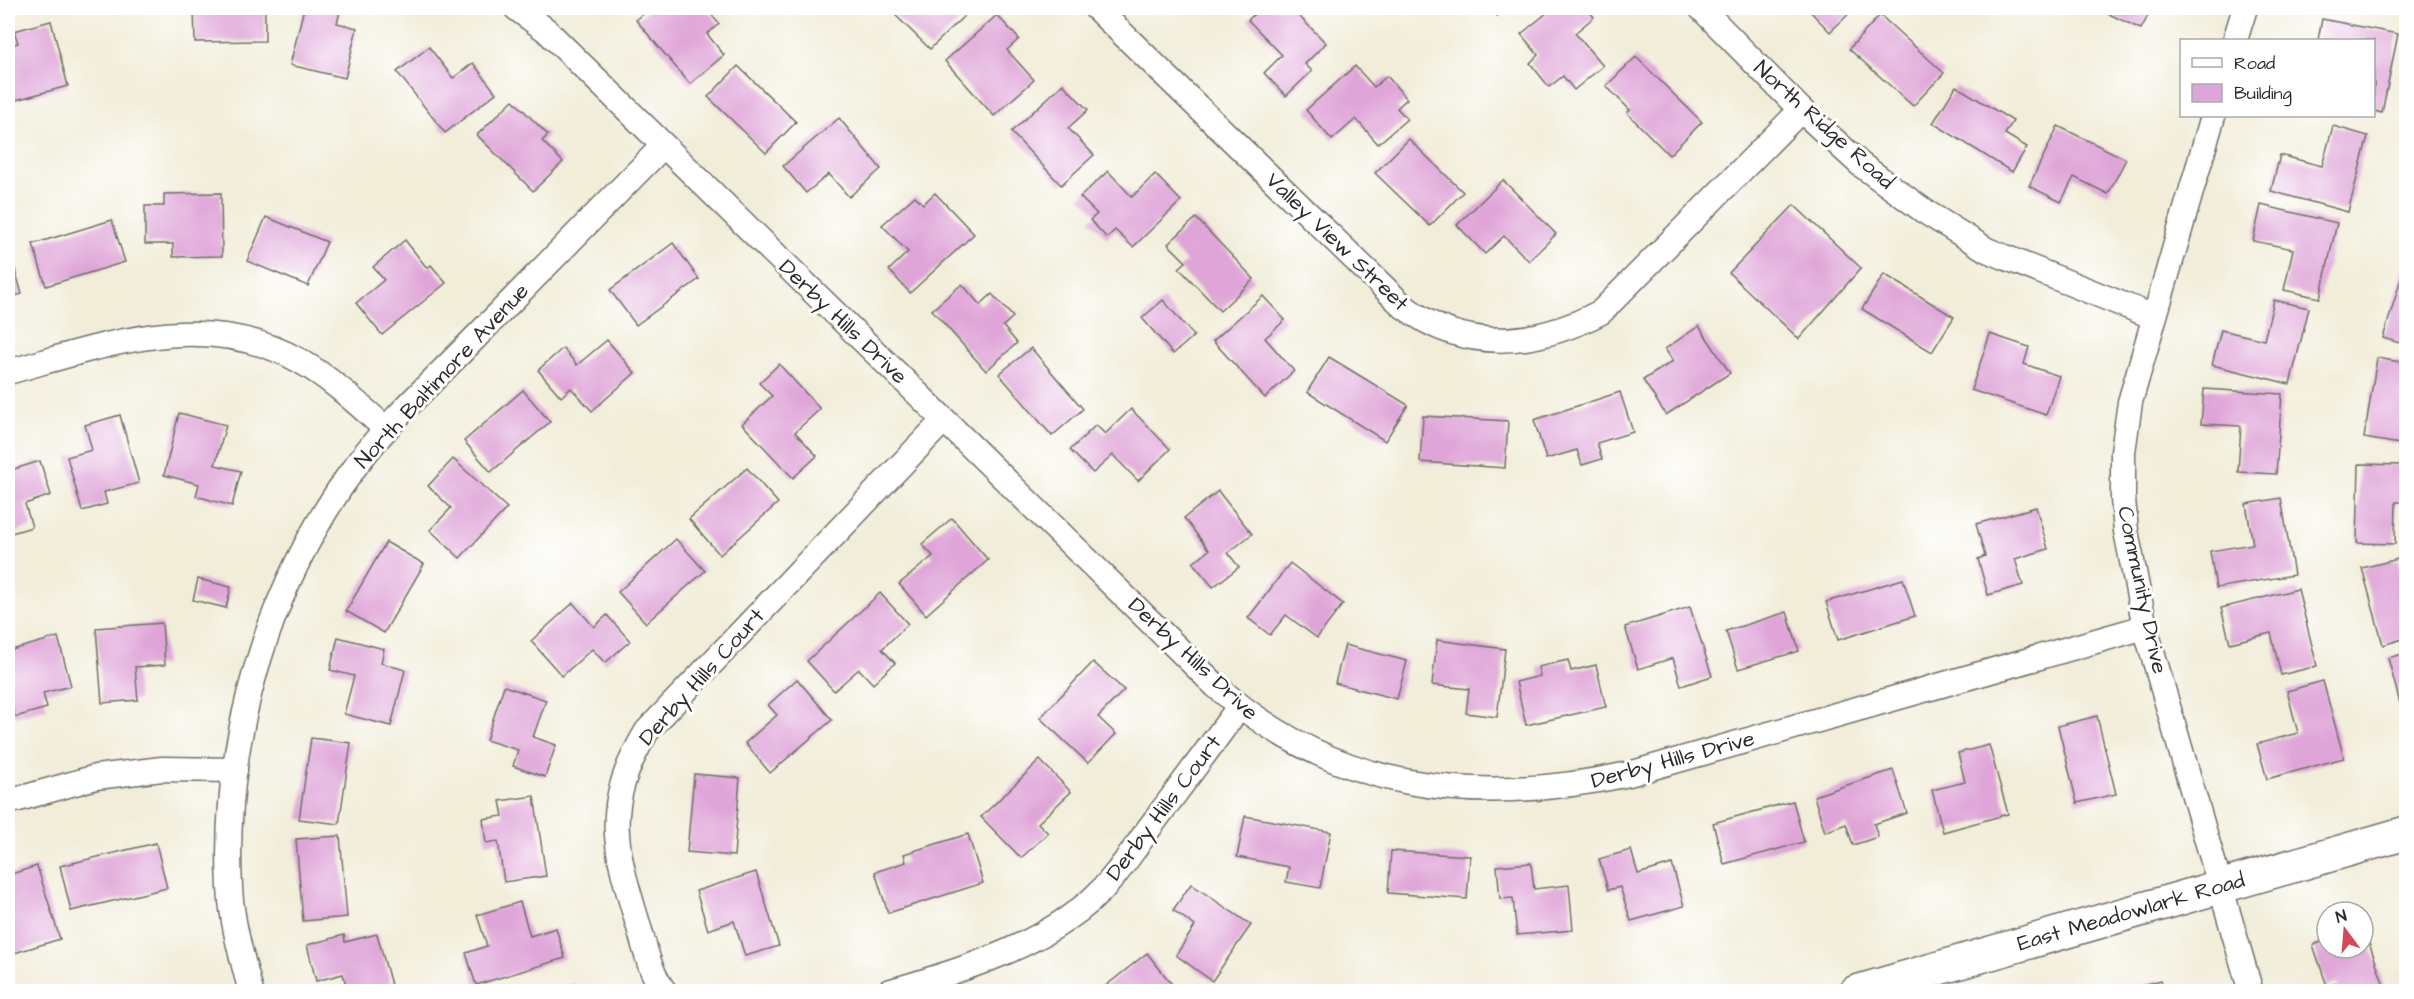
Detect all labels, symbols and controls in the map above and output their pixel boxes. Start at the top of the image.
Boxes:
legend [2180,39,2375,117]
text: Road [2234,51,2275,76]
street label: North Ridge Road [1746,53,1901,197]
text: Building [2234,81,2292,107]
street label: Valley View Street [1258,165,1416,319]
street label: Derby Hills Drive [771,252,914,392]
street label: North Baltimore Avenue [348,276,536,476]
street label: Community Drive [2108,503,2175,677]
street label: Derby Hills Drive [1120,590,1265,728]
street label: Derby Hills Court [632,601,773,753]
street label: Derby Hills Drive [1588,723,1759,798]
street label: Derby Hills Court [1099,729,1230,888]
street label: East Meadowlark Road [2014,865,2248,959]
north arrow [2315,900,2375,960]
text: N [2333,905,2349,928]

